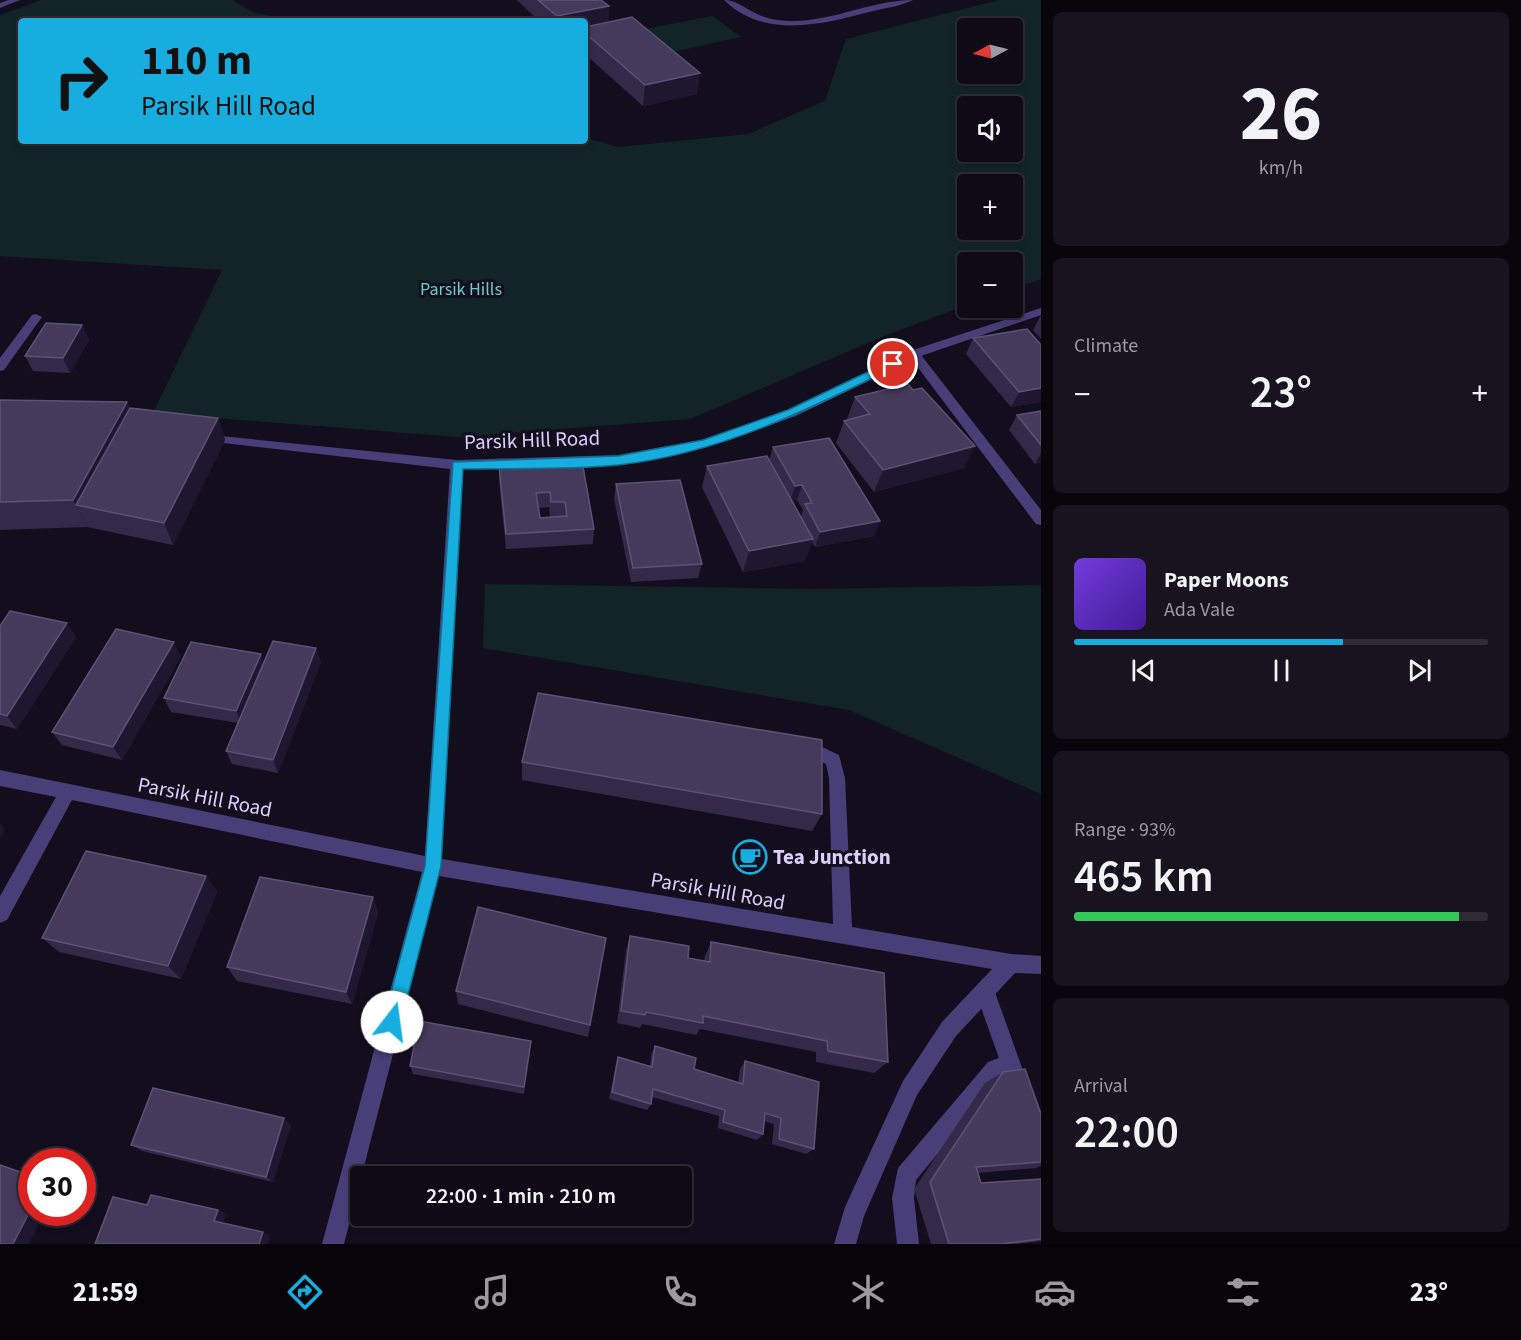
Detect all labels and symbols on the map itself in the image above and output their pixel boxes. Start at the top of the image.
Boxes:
north arrow [957,18,1023,84]
park label: Parsik Hills [420,277,502,302]
pin [867,338,918,389]
street label: Parsik Hill Road [463,423,601,457]
street label: Parsik Hill Road [135,769,275,825]
cafe icon: Tea Junction [732,839,768,875]
place label: Tea Junction [773,842,891,872]
street label: Parsik Hill Road [648,864,788,918]
position arrow [360,990,424,1054]
speed limit sign: 30 [18,1148,96,1226]

